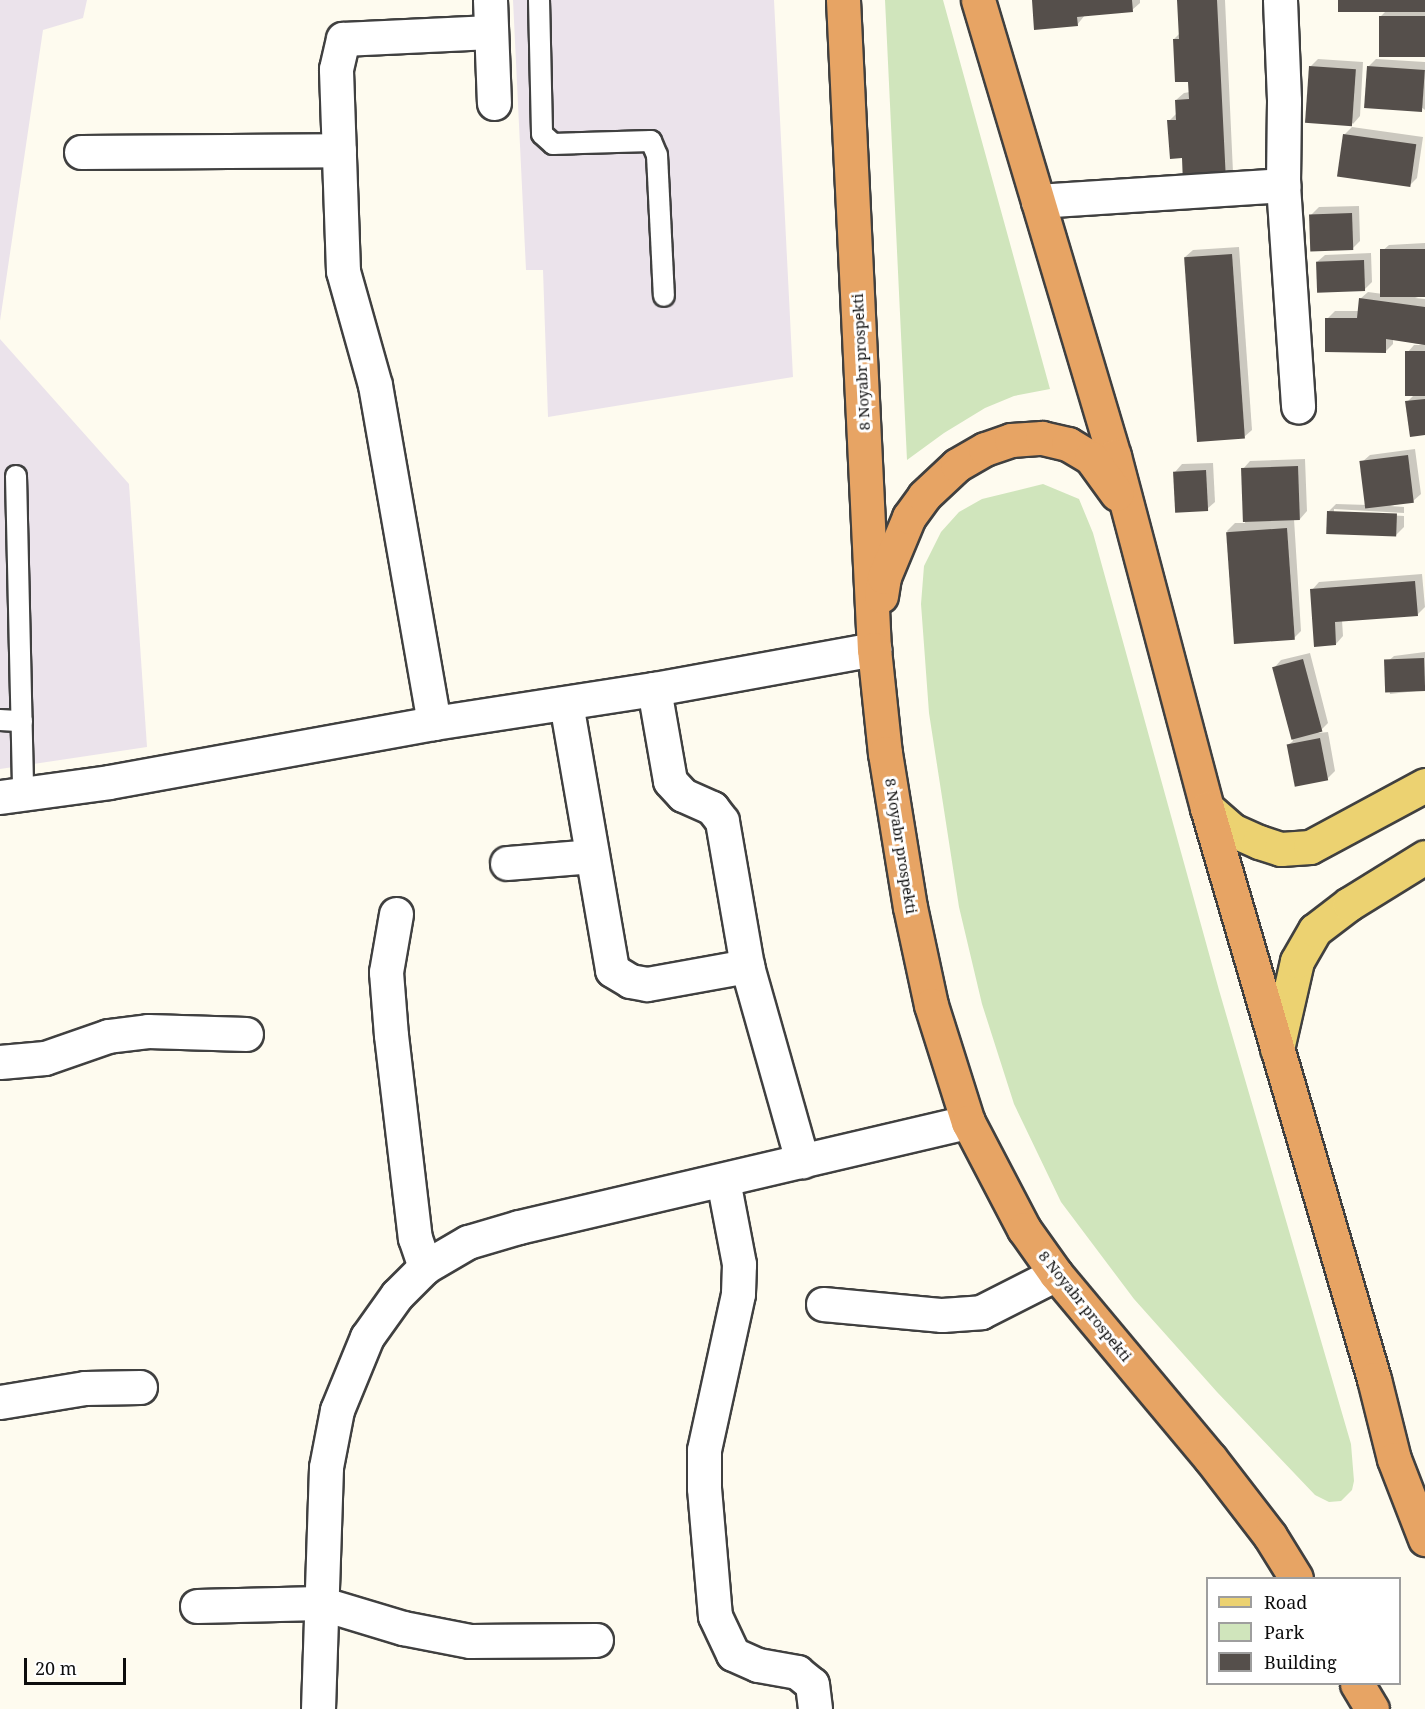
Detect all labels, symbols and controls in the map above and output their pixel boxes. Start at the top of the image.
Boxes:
street label: 8 Noyabr prospekti [848,293,874,431]
street label: 8 Noyabr prospekti [881,777,921,915]
street label: 8 Noyabr prospekti [1035,1247,1135,1365]
legend [1206,1577,1401,1685]
text: Road [1264,1590,1307,1614]
text: Park [1264,1620,1304,1644]
scale bar [27,1646,129,1684]
text: Building [1264,1650,1337,1674]
text: 20 m [35,1656,77,1680]

